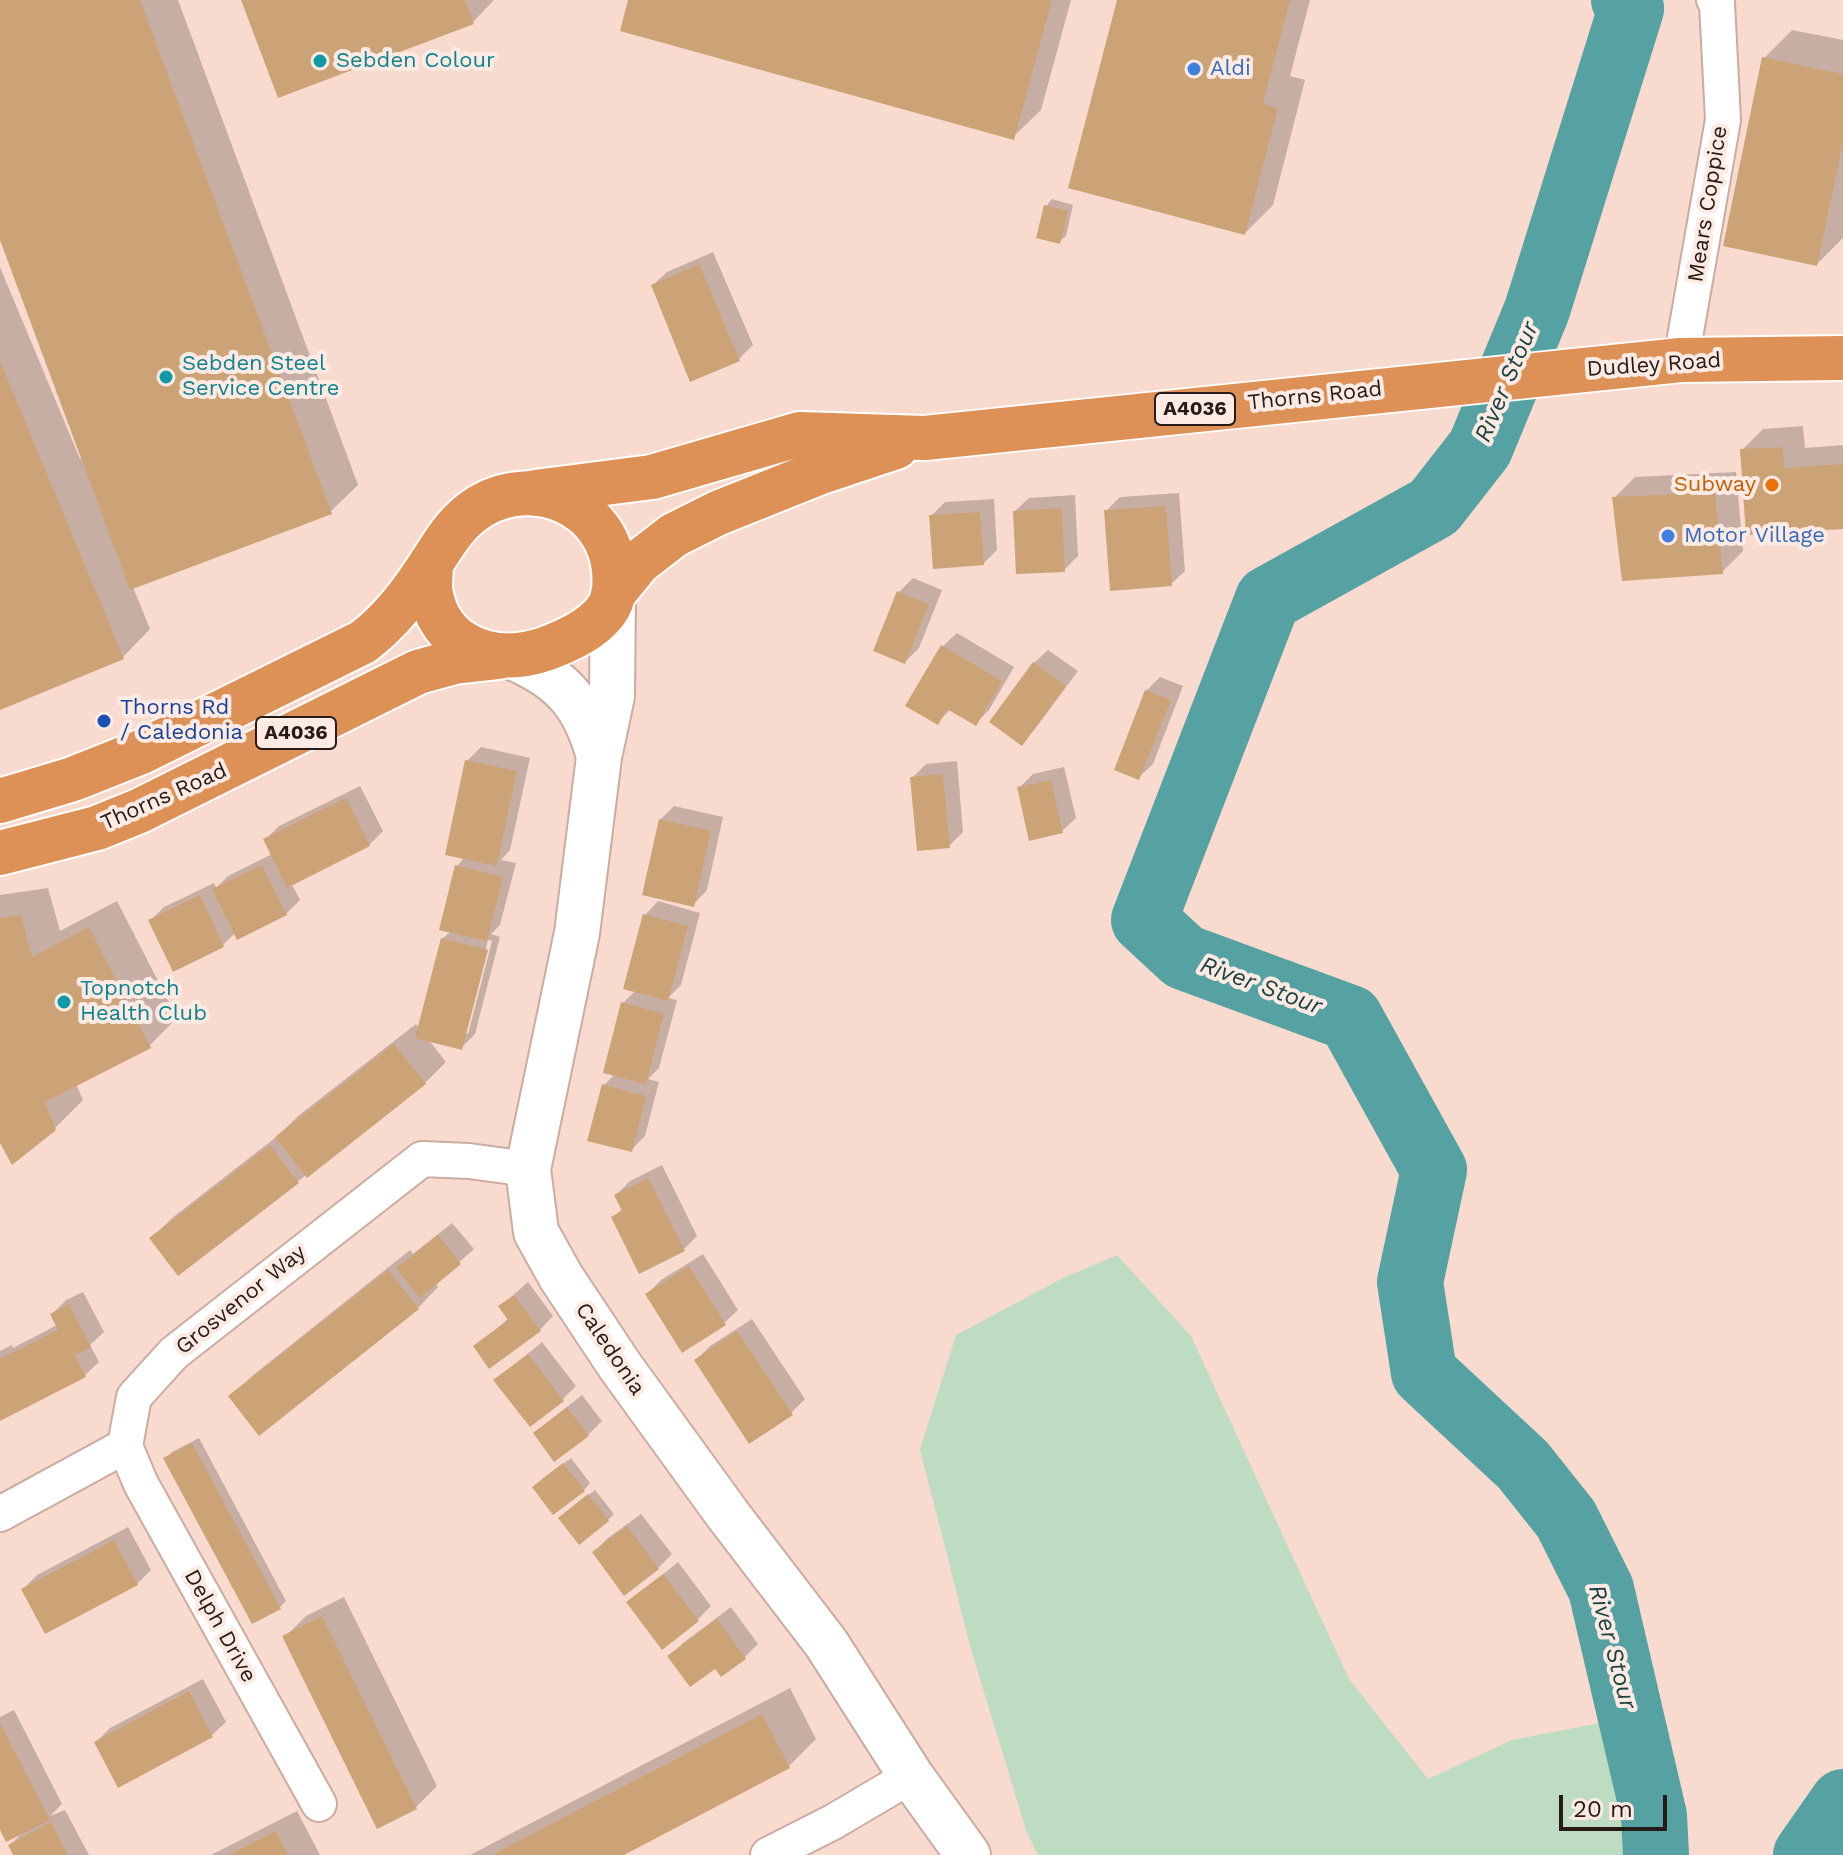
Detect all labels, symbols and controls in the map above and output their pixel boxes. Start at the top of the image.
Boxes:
place label: Sebden Colour [336,48,495,74]
marker: Sebden Colour [311,52,329,70]
place label: Aldi [1210,56,1251,82]
marker: Aldi [1185,60,1203,78]
street label: Mears Coppice [1683,124,1733,284]
water label: River Stour [1469,318,1545,446]
street label: Dudley Road [1586,347,1722,383]
place label: Sebden Steel Service Centre [182,351,339,402]
marker: Sebden Steel Service Centre [157,368,175,386]
street label: Thorns Road [1246,376,1384,416]
road number: A4036 [1155,393,1235,425]
place label: Subway [1674,472,1756,498]
marker: Subway [1763,476,1781,494]
place label: Motor Village [1684,523,1825,549]
marker: Motor Village [1659,527,1677,545]
place label: Thorns Rd / Caledonia [120,695,243,746]
marker: Thorns Rd / Caledonia [95,712,113,730]
road number: A4036 [256,717,336,749]
street label: Thorns Road [97,757,231,837]
water label: River Stour [1196,951,1326,1021]
place label: Topnotch Health Club [80,976,207,1028]
marker: Topnotch Health Club [55,993,73,1011]
street label: Grosvenor Way [171,1239,311,1361]
street label: Caledonia [569,1298,651,1400]
street label: Delph Drive [178,1565,262,1687]
water label: River Stour [1582,1582,1642,1712]
scale bar [1563,1779,1671,1829]
text: 20 m [1573,1795,1633,1823]

